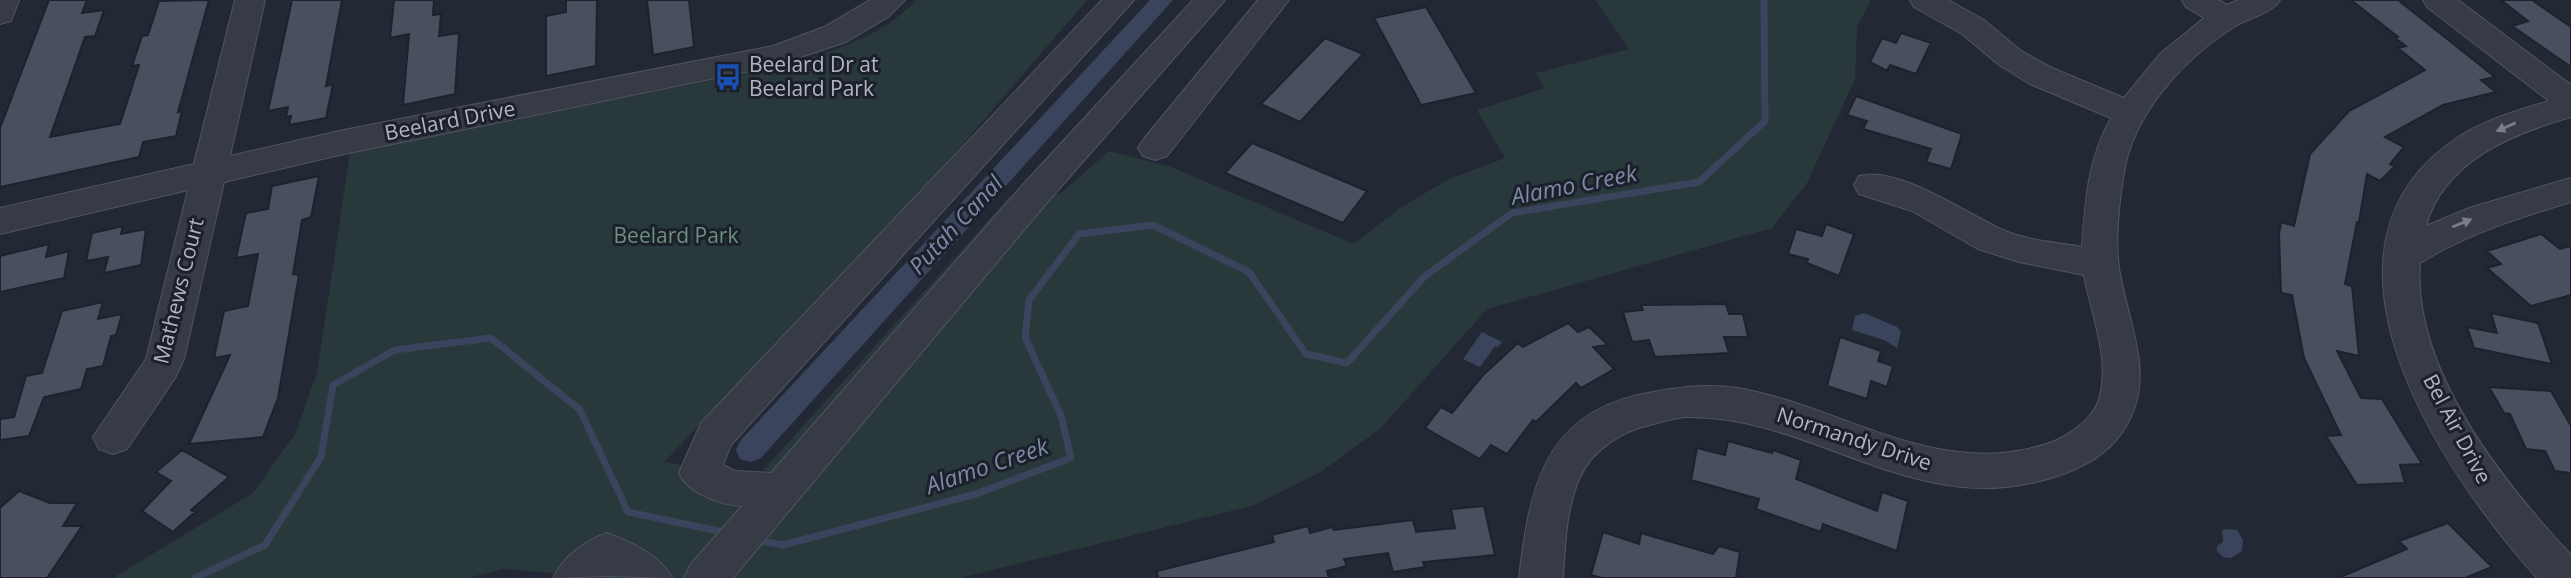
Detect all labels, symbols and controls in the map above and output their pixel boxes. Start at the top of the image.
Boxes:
place label: Beelard Dr at Beelard Park [749,50,878,102]
bus stop icon: Beelard Dr at Beelard Park [713,62,743,92]
street label: Beelard Drive [382,94,517,146]
one-way arrow [2496,121,2516,133]
water label: Alamo Creek [1506,156,1640,212]
water label: Putah Canal [901,167,1010,281]
street label: Mathews Court [146,215,210,367]
one-way arrow [2452,218,2473,229]
park label: Beelard Park [614,221,738,249]
street label: Bel Air Drive [2417,369,2498,488]
street label: Normandy Drive [1773,400,1935,476]
water label: Alamo Creek [919,429,1053,502]

